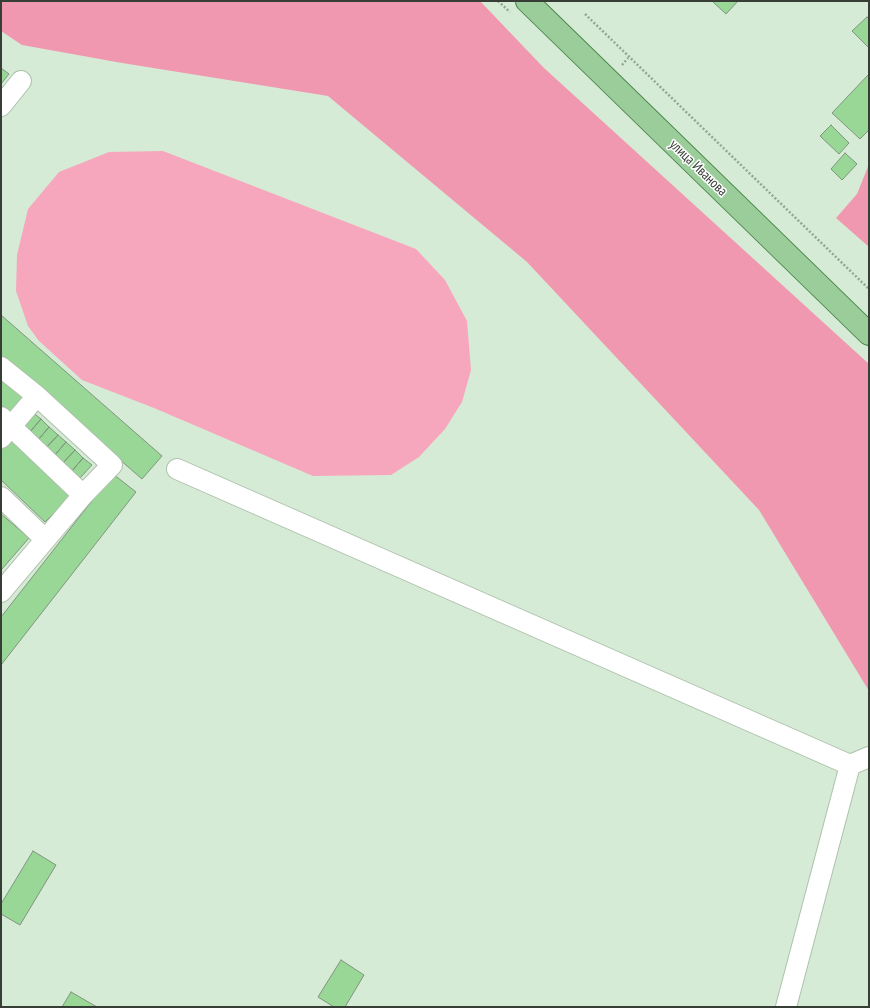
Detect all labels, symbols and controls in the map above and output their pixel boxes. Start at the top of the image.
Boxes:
street label: улица Иванова [666,136,730,200]

